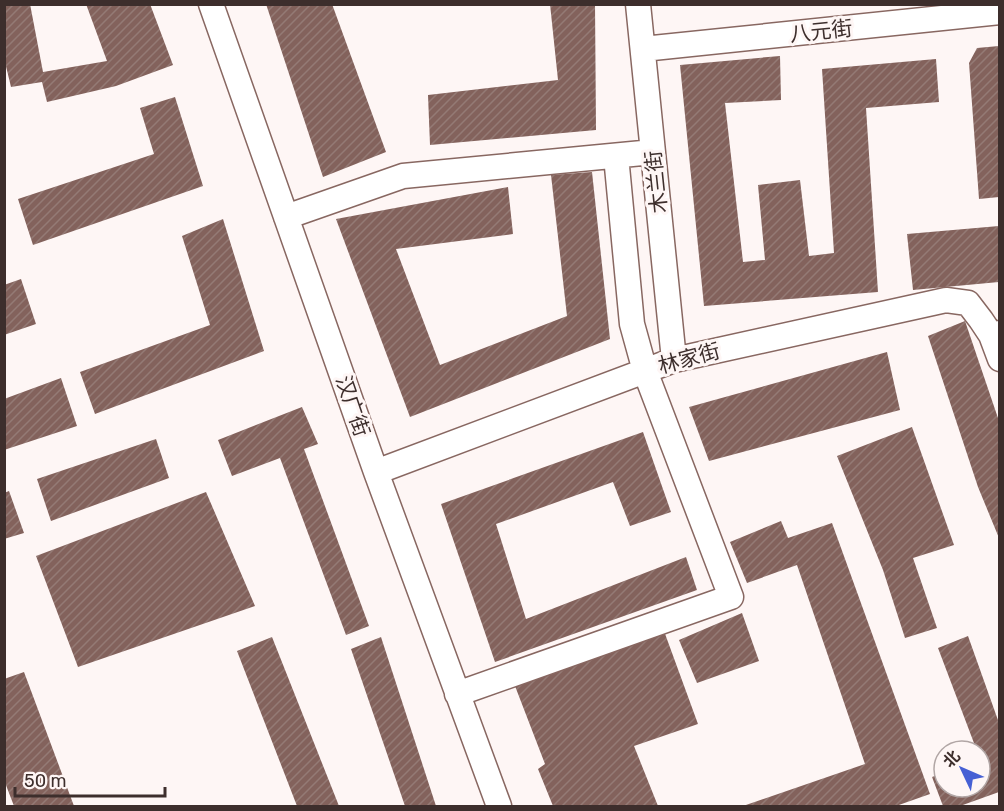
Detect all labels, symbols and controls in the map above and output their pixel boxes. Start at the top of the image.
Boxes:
street label: 八元街 [788,15,854,47]
street label: 木兰街 [640,149,672,215]
street label: 林家街 [655,338,723,378]
street label: 汉广街 [331,372,375,440]
north arrow [932,739,992,799]
text: 北 [939,747,964,771]
scale bar [15,760,165,798]
text: 50 m [24,770,67,792]

